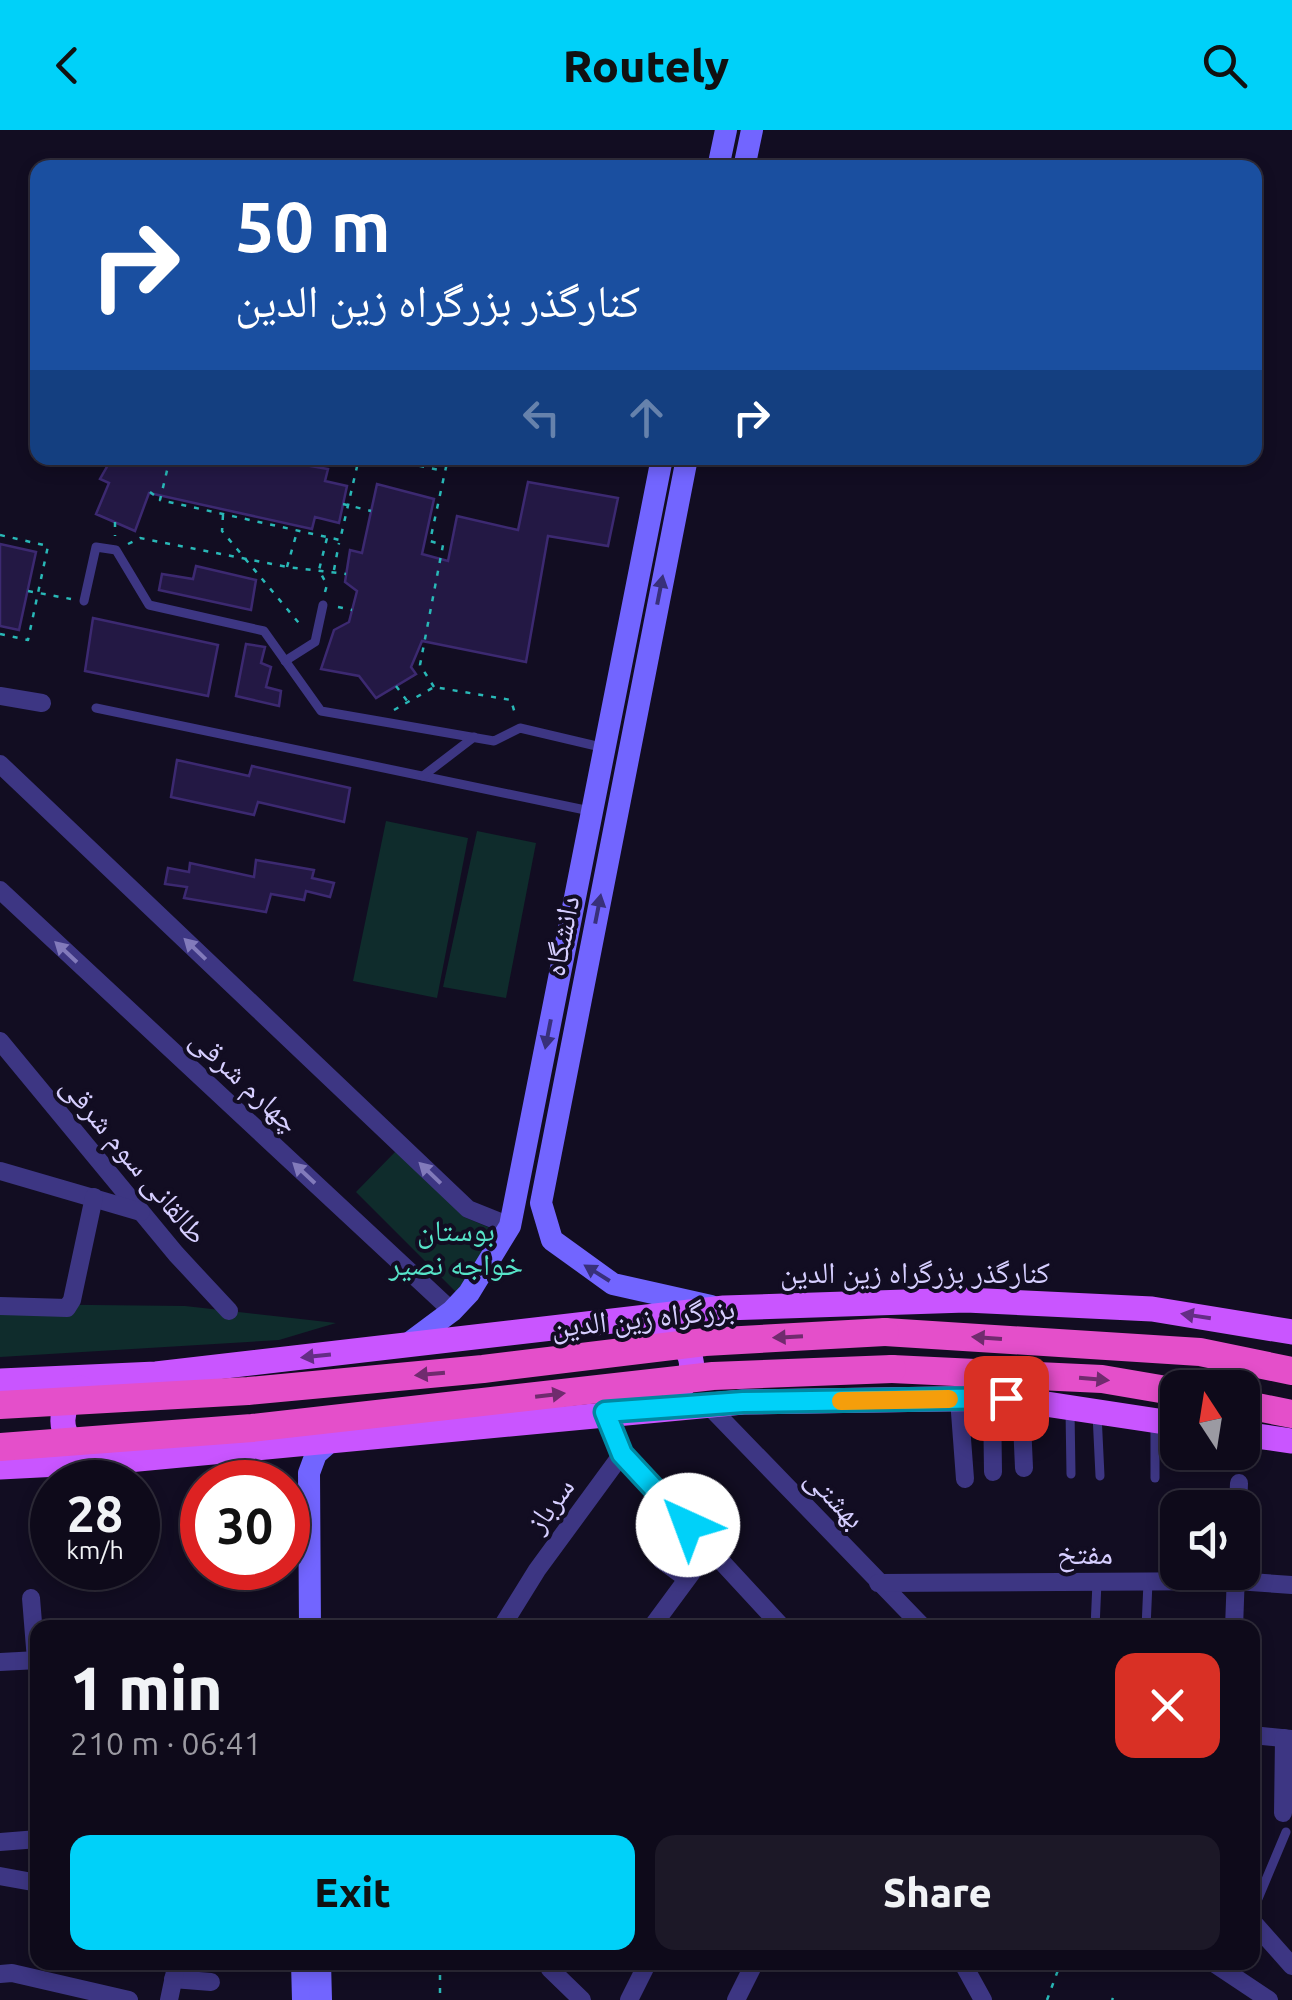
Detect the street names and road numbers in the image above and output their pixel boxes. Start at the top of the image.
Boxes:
street label: دانشگاه [537,893,585,979]
street label: چهارم شرقی [182,1021,307,1141]
street label: طالقانی سوم شرقی [52,1068,215,1252]
street label: کنارگذر بزرگراه زین الدین [780,1255,1050,1291]
street label: بزرگراه زین الدین [549,1290,737,1346]
street label: بهشتی [797,1460,873,1536]
street label: سرباز [517,1470,581,1540]
street label: مفتخ [1057,1536,1113,1573]

